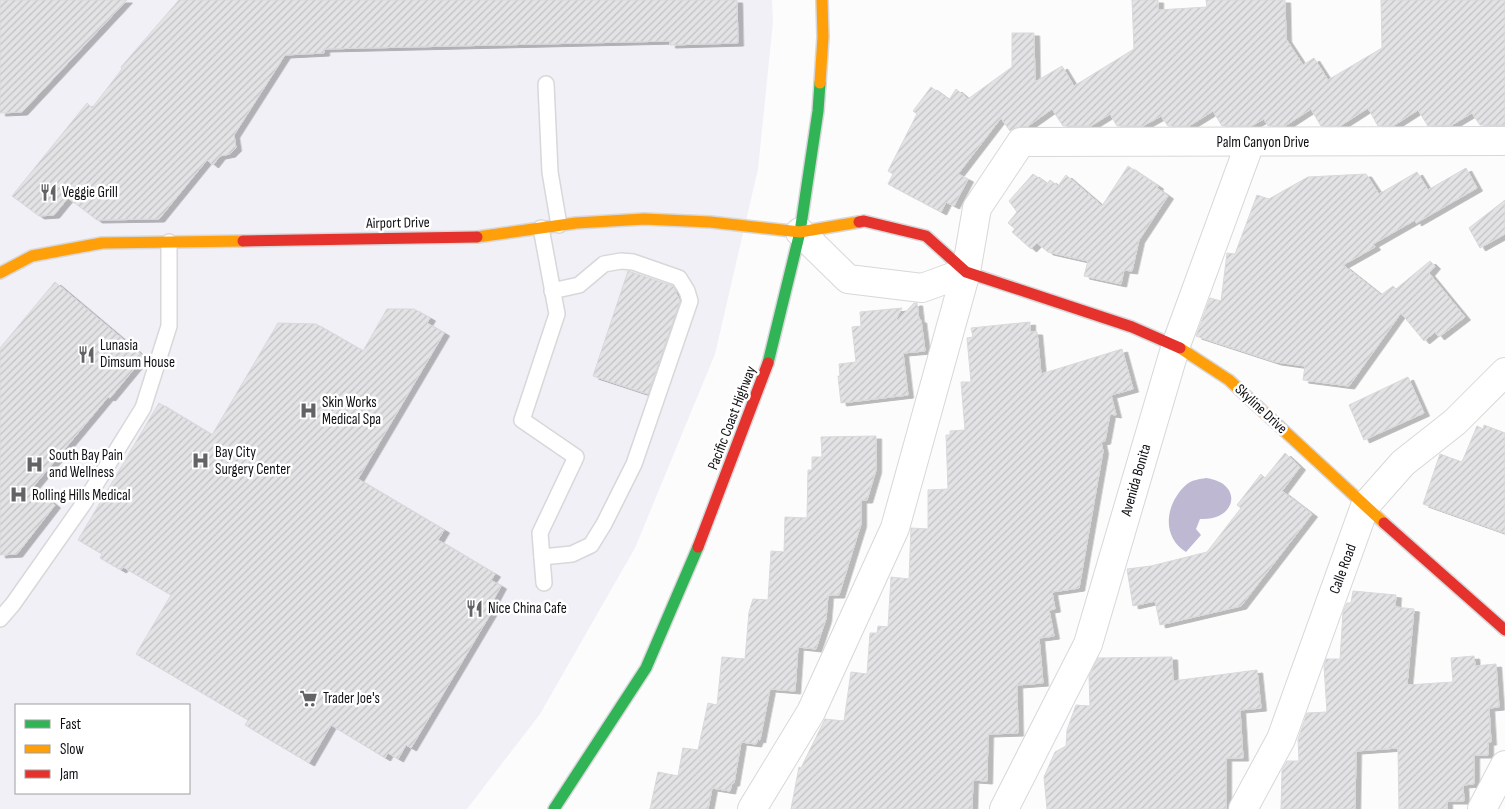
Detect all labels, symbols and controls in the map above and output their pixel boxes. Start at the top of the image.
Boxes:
street label: Palm Canyon Drive [1217,133,1309,152]
restaurant icon: Veggie Grill [38,182,58,202]
place label: Veggie Grill [62,183,118,202]
street label: Airport Drive [365,213,430,233]
place label: Lunasia Dimsum House [100,336,175,372]
restaurant icon: Lunasia Dimsum House [76,344,96,364]
street label: Pacific Coast Highway [703,363,761,473]
street label: Skyline Drive [1231,380,1291,438]
place label: Skin Works Medical Spa [322,393,381,429]
hospital icon: Skin Works Medical Spa [298,401,318,421]
street label: Avenida Bonita [1116,442,1155,519]
place label: Bay City Surgery Center [215,443,291,479]
place label: South Bay Pain and Wellness [49,446,123,482]
hospital icon: Bay City Surgery Center [191,451,211,471]
hospital icon: South Bay Pain and Wellness [25,454,45,474]
hospital icon: Rolling Hills Medical [8,485,28,505]
place label: Rolling Hills Medical [32,486,131,505]
street label: Calle Road [1325,541,1361,597]
restaurant icon: Nice China Cafe [464,598,484,618]
place label: Nice China Cafe [488,599,567,618]
supermarket icon: Trader Joe's [299,688,319,708]
place label: Trader Joe's [323,689,380,708]
legend [15,704,190,794]
text: Fast [60,715,82,734]
text: Slow [60,740,84,759]
text: Jam [59,765,78,784]

